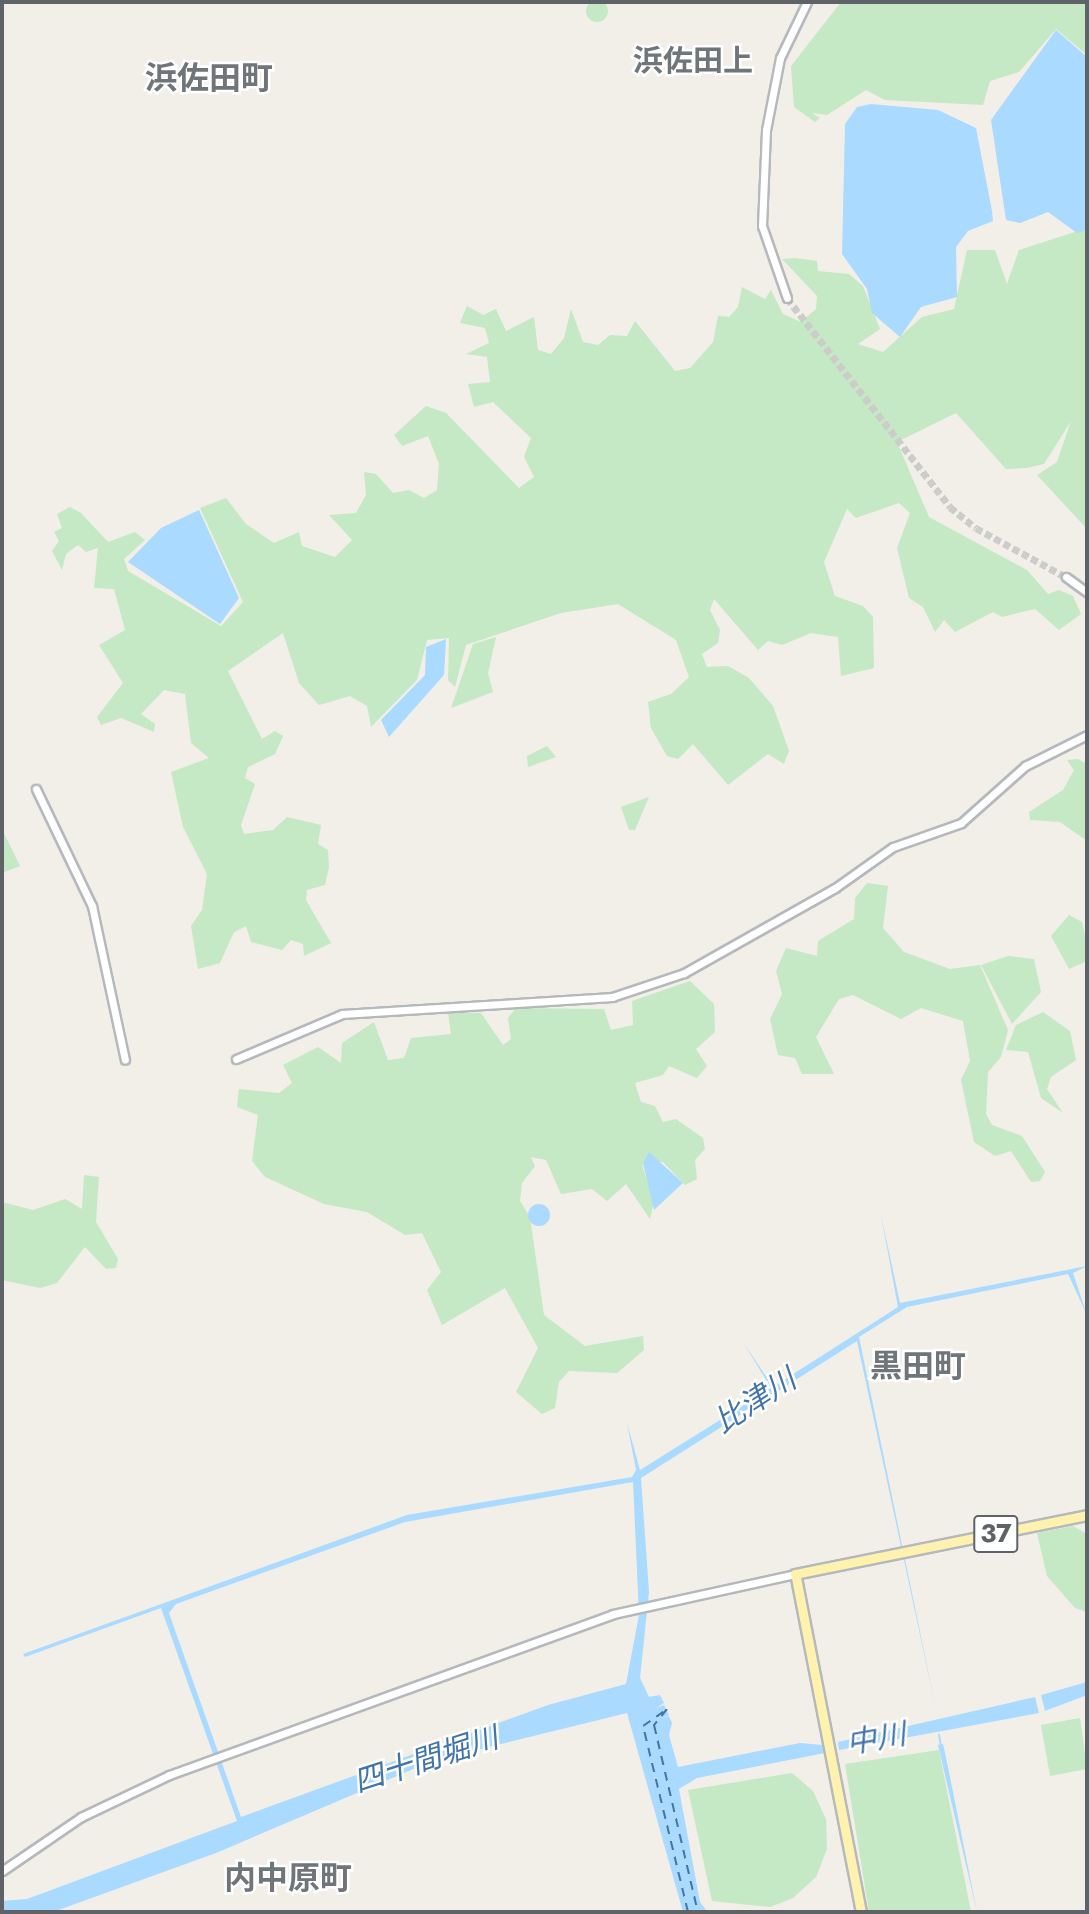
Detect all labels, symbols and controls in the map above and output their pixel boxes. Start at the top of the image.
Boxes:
district label: 浜佐田上 [633,43,753,79]
district label: 浜佐田町 [145,59,273,97]
district label: 黒田町 [870,1347,966,1385]
water label: 比津川 [707,1361,803,1441]
road number: 37 [973,1512,1019,1556]
water label: 中川 [843,1716,909,1762]
water label: 四十間堀川 [349,1720,503,1800]
district label: 内中原町 [224,1859,352,1897]

